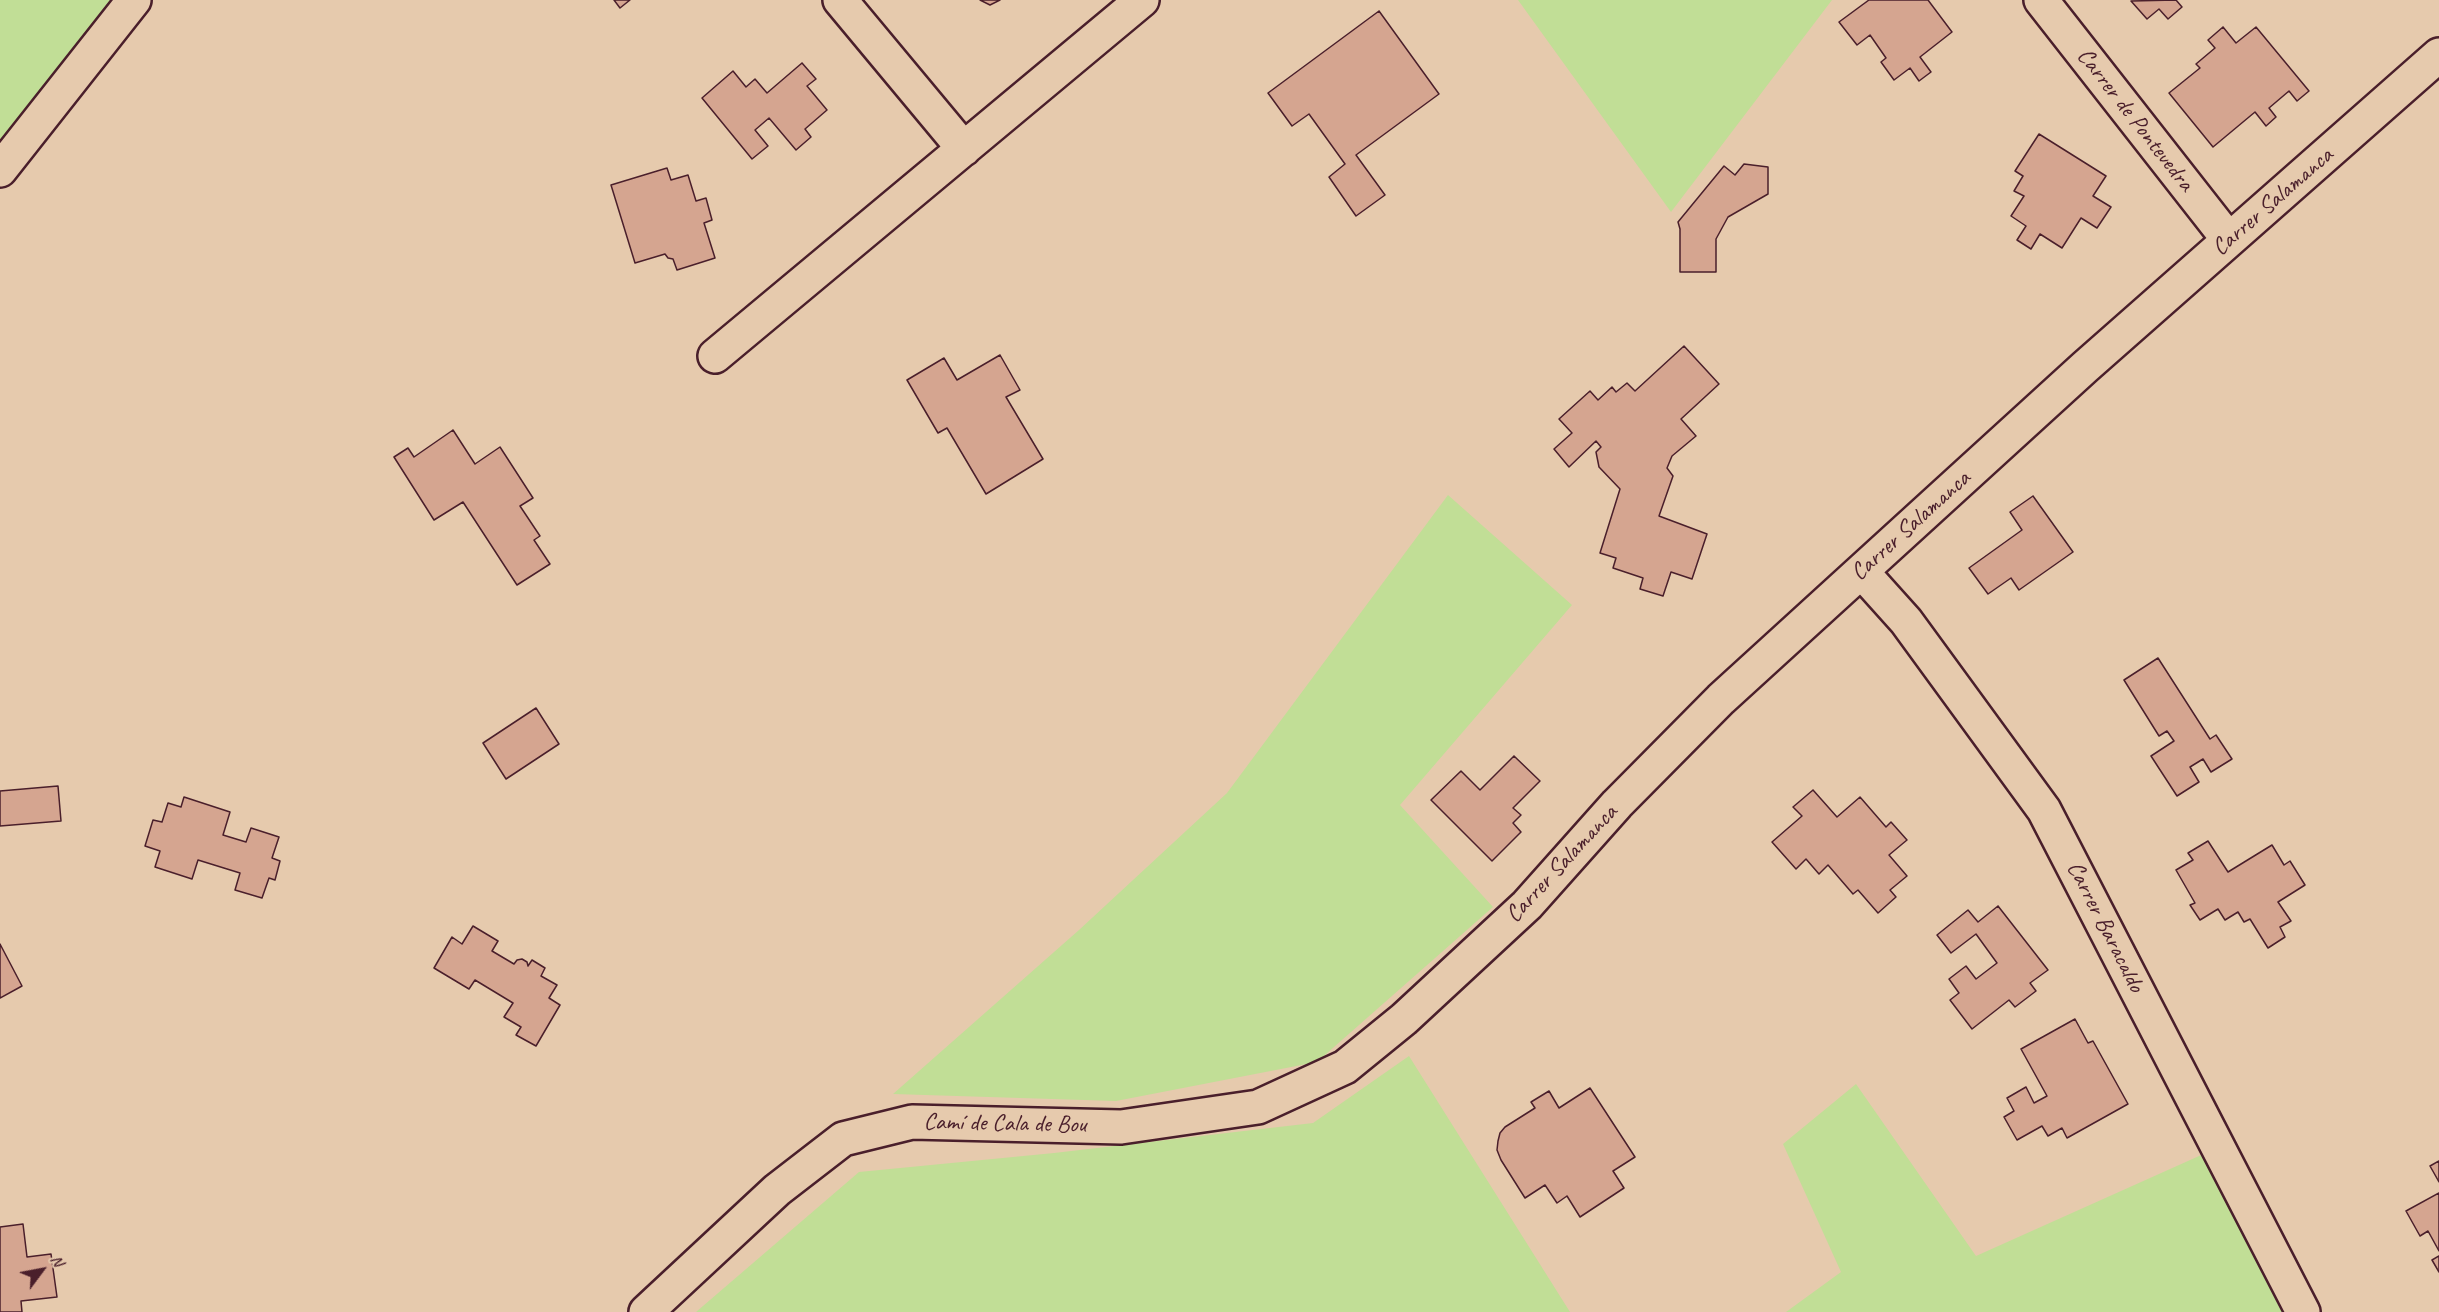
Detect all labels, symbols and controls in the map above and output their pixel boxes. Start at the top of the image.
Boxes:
street label: Carrer de Pontevedra [2070,43,2200,197]
street label: Carrer Salamanca [2206,142,2340,262]
street label: Carrer Salamanca [1845,465,1977,587]
street label: Carrer Salamanca [1500,799,1624,929]
street label: Carrer Baracaldo [2060,857,2150,997]
street label: Camí de Cala de Bou [923,1108,1087,1140]
north arrow [12,1240,72,1300]
text: N [46,1251,68,1270]

